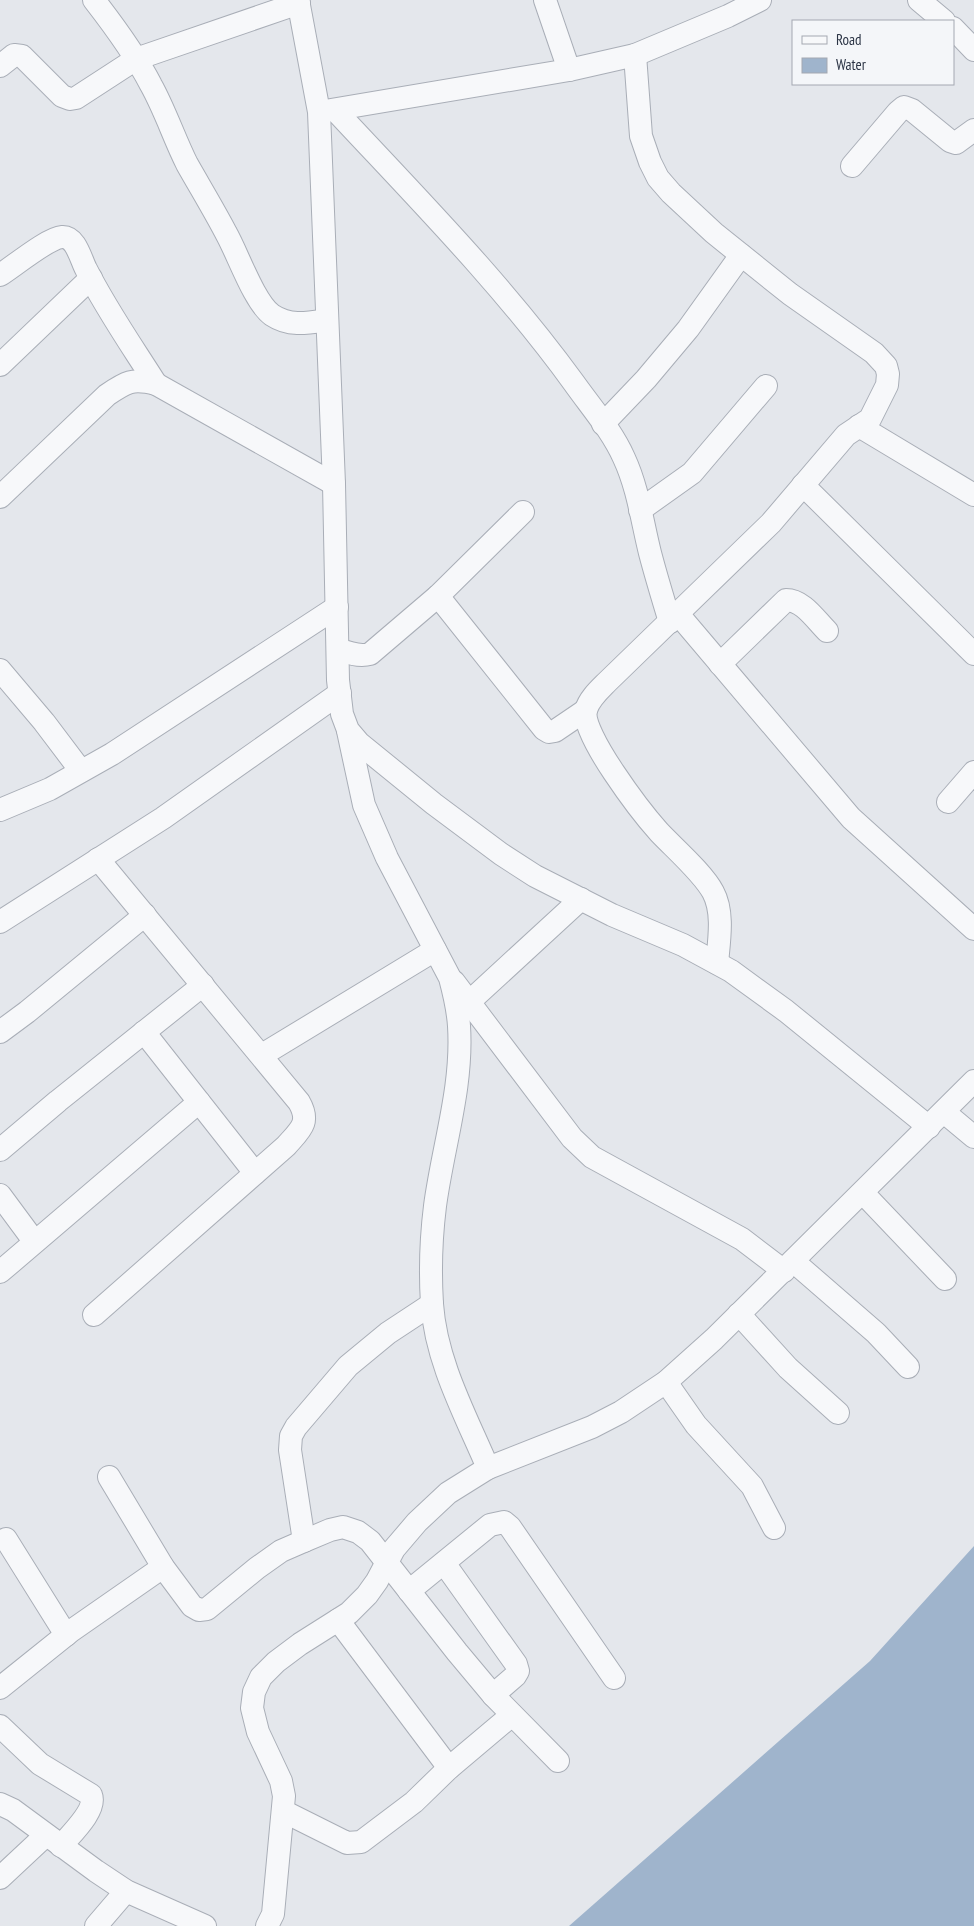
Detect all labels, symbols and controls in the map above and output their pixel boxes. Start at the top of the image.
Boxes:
legend [792,20,954,85]
text: Road [836,30,862,49]
text: Water [836,55,867,74]

